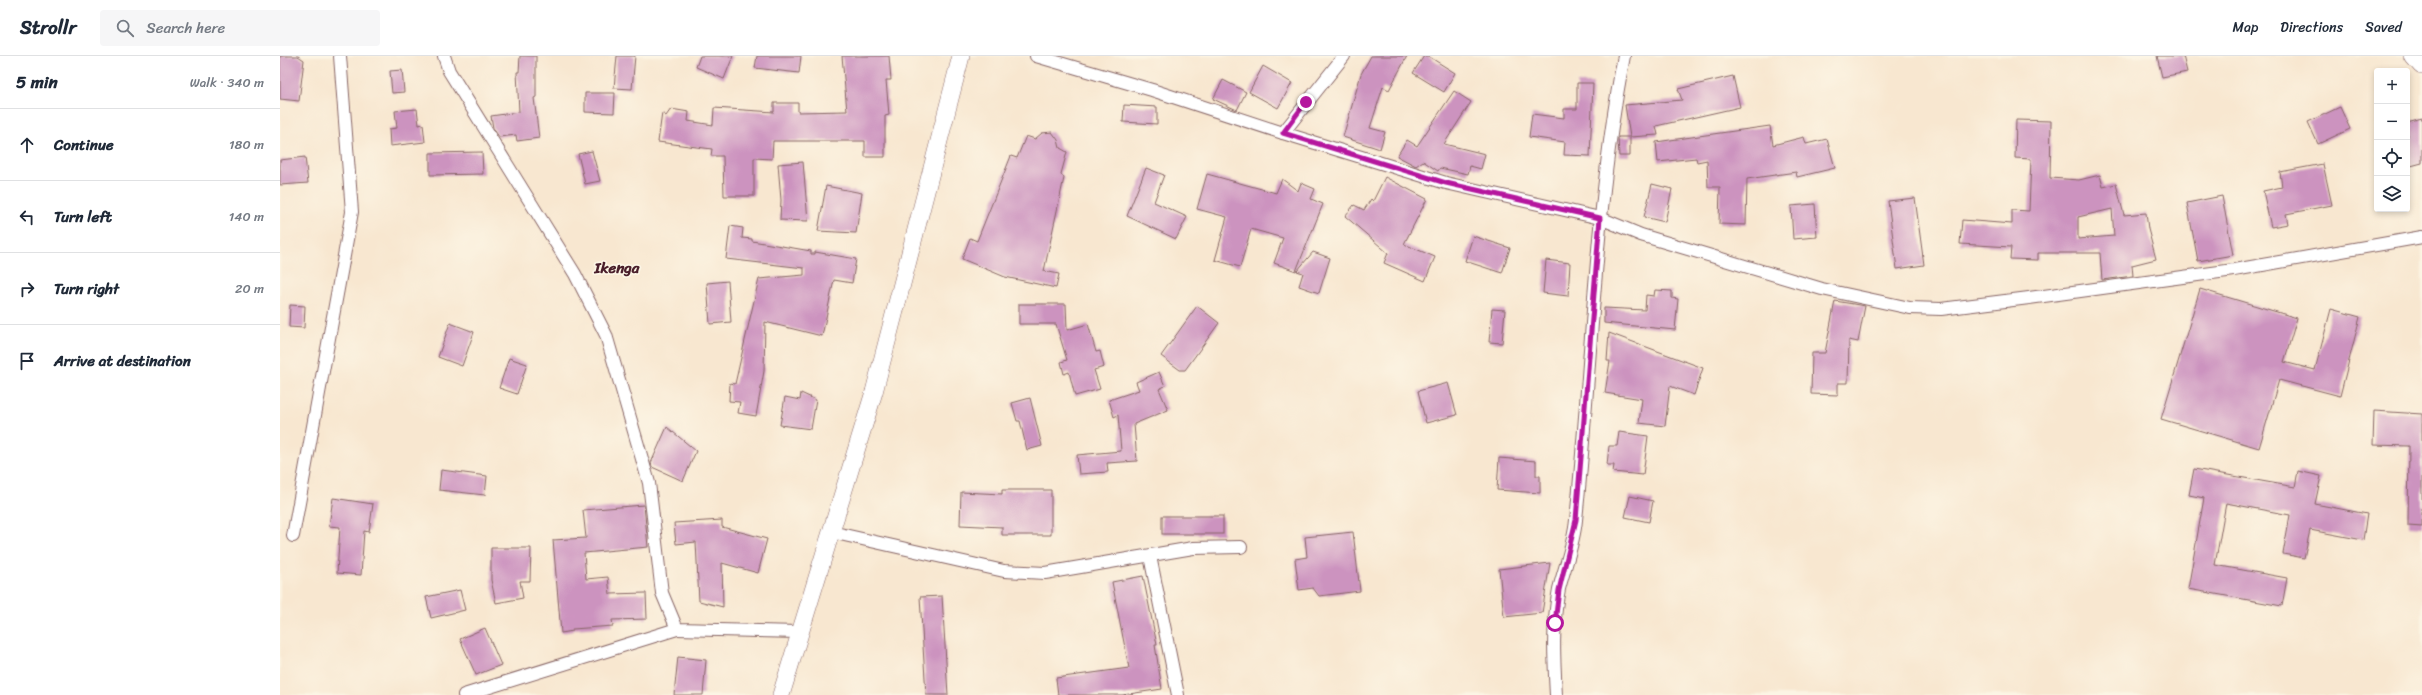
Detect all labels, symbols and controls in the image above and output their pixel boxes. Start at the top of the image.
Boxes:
search box [100,10,380,46]
text: Strollr [20,11,76,44]
text: Search here [146,15,225,41]
text: Map [2232,15,2258,40]
text: Directions [2280,15,2343,40]
text: Saved [2365,15,2402,40]
icon: search [114,17,136,39]
text: 5 min [16,67,58,97]
map controls [2374,68,2410,212]
button: + [2374,68,2410,104]
text: Walk · 340 m [190,71,264,94]
route end [1297,93,1315,111]
button: − [2374,104,2410,140]
text: Continue [54,132,114,158]
text: 180 m [229,133,264,156]
icon: ahead [16,134,38,156]
button: locate [2374,140,2410,176]
button: layers [2374,176,2410,212]
text: Turn left [54,204,112,230]
text: 140 m [229,205,264,228]
icon: left [16,206,38,228]
district label: Ikenga [594,255,640,281]
text: Turn right [54,276,119,302]
text: 20 m [235,277,264,300]
icon: right [16,278,38,300]
text: Arrive at destination [54,348,191,374]
icon: arrive [16,350,38,372]
route start [1546,614,1564,632]

